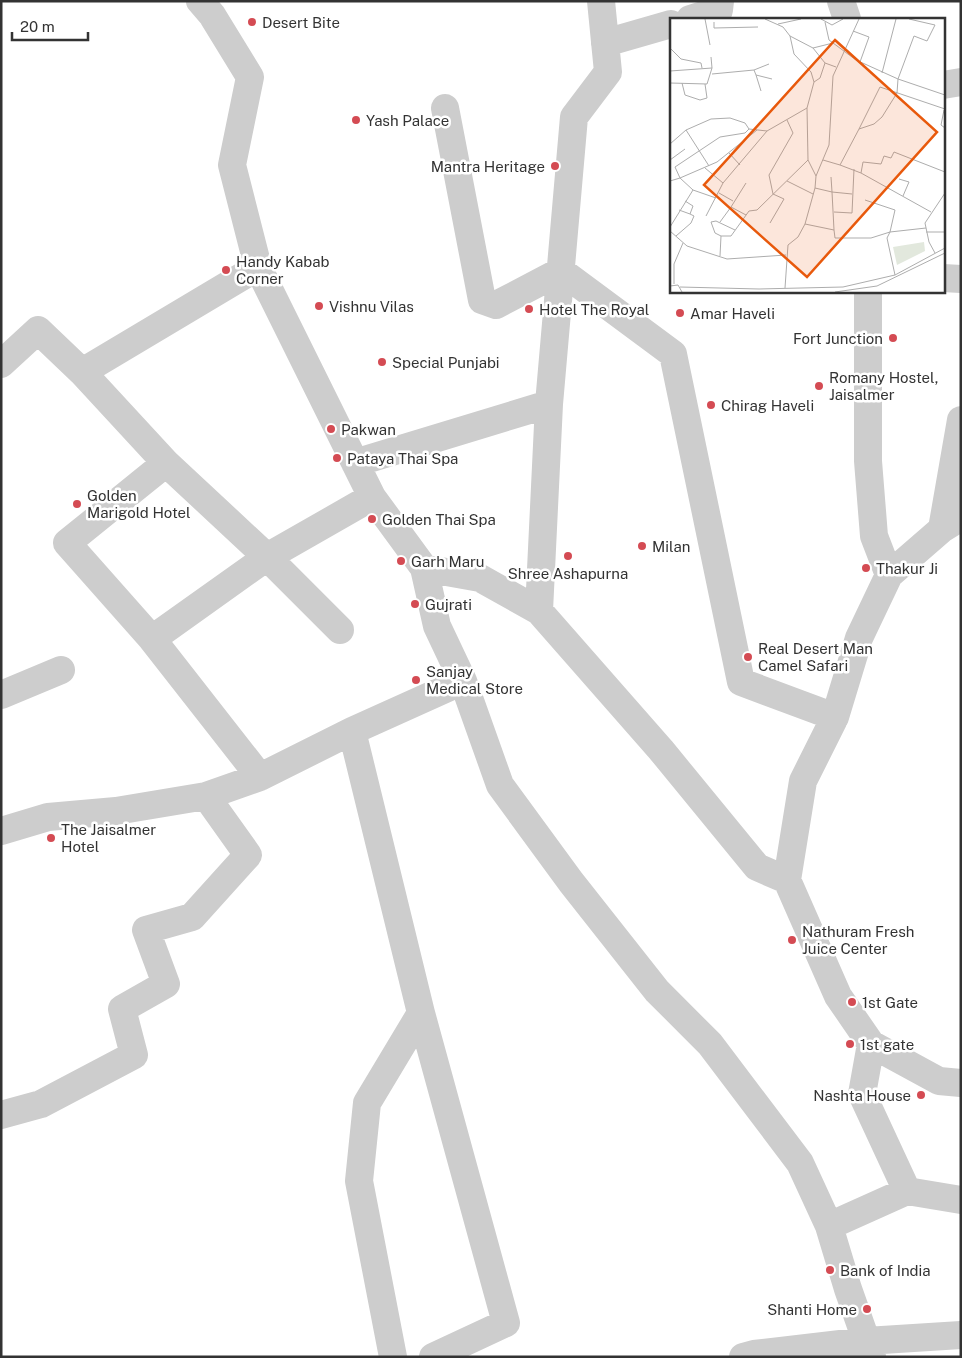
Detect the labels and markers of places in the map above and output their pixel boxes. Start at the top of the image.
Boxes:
place label: Desert Bite [262,14,340,31]
marker: Desert Bite [246,16,258,28]
place label: Yash Palace [366,112,449,129]
marker: Yash Palace [350,114,362,126]
place label: Mantra Heritage [431,158,545,175]
marker: Mantra Heritage [549,160,561,172]
place label: Handy Kabab Corner [236,253,329,287]
marker: Handy Kabab Corner [220,264,232,276]
place label: Vishnu Vilas [329,298,414,315]
marker: Vishnu Vilas [313,300,325,312]
place label: Hotel The Royal [539,301,649,318]
marker: Hotel The Royal [523,303,535,315]
place label: Amar Haveli [690,305,775,322]
marker: Amar Haveli [674,307,686,319]
place label: Fort Junction [793,330,883,347]
marker: Fort Junction [887,332,899,344]
place label: Special Punjabi [392,354,500,371]
marker: Special Punjabi [376,356,388,368]
place label: Romany Hostel, Jaisalmer [829,369,938,403]
marker: Romany Hostel, Jaisalmer [813,380,825,392]
place label: Chirag Haveli [721,397,814,414]
marker: Chirag Haveli [705,399,717,411]
place label: Pakwan [341,421,396,438]
marker: Pakwan [325,423,337,435]
place label: Pataya Thai Spa [347,450,458,467]
marker: Pataya Thai Spa [331,452,343,464]
place label: Golden Marigold Hotel [87,487,191,521]
marker: Golden Marigold Hotel [71,498,83,510]
place label: Golden Thai Spa [382,511,496,528]
marker: Golden Thai Spa [366,513,378,525]
place label: Milan [652,538,691,555]
marker: Milan [636,540,648,552]
marker: Shree Ashapurna [562,550,574,562]
place label: Garh Maru [411,553,485,570]
marker: Garh Maru [395,555,407,567]
place label: Thakur Ji [876,560,938,577]
marker: Thakur Ji [860,562,872,574]
place label: Shree Ashapurna [508,565,628,582]
place label: Gujrati [425,596,472,613]
marker: Gujrati [409,598,421,610]
place label: Real Desert Man Camel Safari [758,640,873,674]
marker: Real Desert Man Camel Safari [742,651,754,663]
place label: Sanjay Medical Store [426,663,523,697]
marker: Sanjay Medical Store [410,674,422,686]
place label: The Jaisalmer Hotel [61,821,156,855]
marker: The Jaisalmer Hotel [45,832,57,844]
place label: Nathuram Fresh Juice Center [802,923,914,957]
marker: Nathuram Fresh Juice Center [786,934,798,946]
place label: 1st Gate [862,994,918,1011]
marker: 1st Gate [846,996,858,1008]
place label: 1st gate [860,1036,914,1053]
marker: 1st gate [844,1038,856,1050]
place label: Nashta House [813,1087,911,1104]
marker: Nashta House [915,1089,927,1101]
place label: Bank of India [840,1262,931,1279]
marker: Bank of India [824,1264,836,1276]
place label: Shanti Home [767,1301,857,1318]
marker: Shanti Home [861,1303,873,1315]

